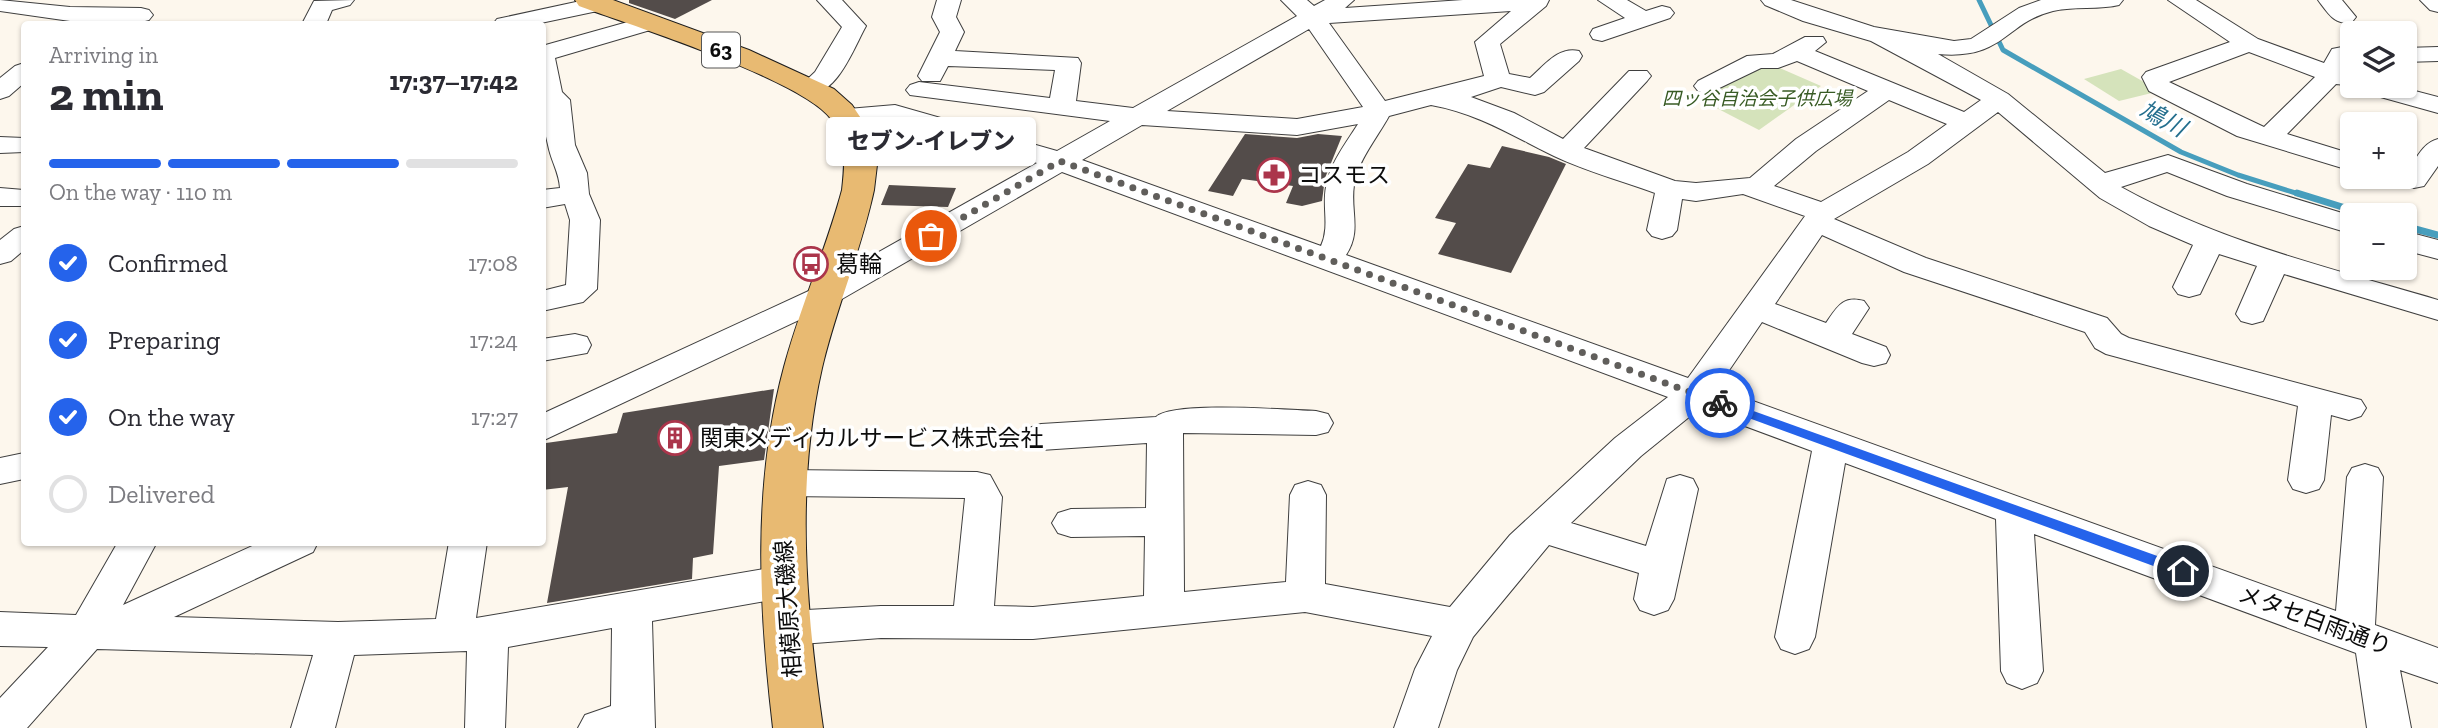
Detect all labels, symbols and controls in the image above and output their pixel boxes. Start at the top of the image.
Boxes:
map controls [2340,21,2417,280]
button: layers [2340,21,2417,98]
road number: 63 [702,32,740,68]
text: Arriving in [49,41,158,69]
text: 17:37–17:42 [389,65,518,97]
text: 2 min [49,67,164,122]
park label: 四ッ谷自治会子供広場 [1662,87,1854,110]
water label: 鳩川 [2135,94,2194,144]
button: + [2340,112,2417,189]
callout: セブン-イレブン [826,117,1036,166]
text: セブン-イレブン [847,127,1015,155]
pharmacy icon: コスモス [1255,156,1293,194]
place label: コスモス [1298,161,1390,189]
text: On the way · 110 m [49,178,232,206]
button: − [2340,203,2417,280]
pin [901,206,961,266]
icon: bag [912,217,950,255]
icon: check [49,244,87,282]
bus stop icon: 葛輪 [792,245,830,283]
text: Confirmed [108,247,228,279]
text: 17:08 [468,249,518,277]
place label: 葛輪 [836,250,882,278]
icon: check [49,321,87,359]
text: Preparing [108,324,220,356]
text: 17:24 [469,326,518,354]
courier [1685,368,1755,438]
icon: bike [1701,384,1739,422]
icon: check [49,398,87,436]
text: On the way [108,401,235,433]
text: 17:27 [471,403,518,431]
building icon: 関東メディカルサービス株式会社 [656,419,694,457]
place label: 関東メディカルサービス株式会社 [700,424,1043,452]
text: Delivered [108,478,215,510]
street label: 相模原大磯線 [769,539,807,679]
pin [2153,541,2213,601]
icon: home [2164,552,2202,590]
street label: メタセ白雨通り [2235,579,2395,661]

